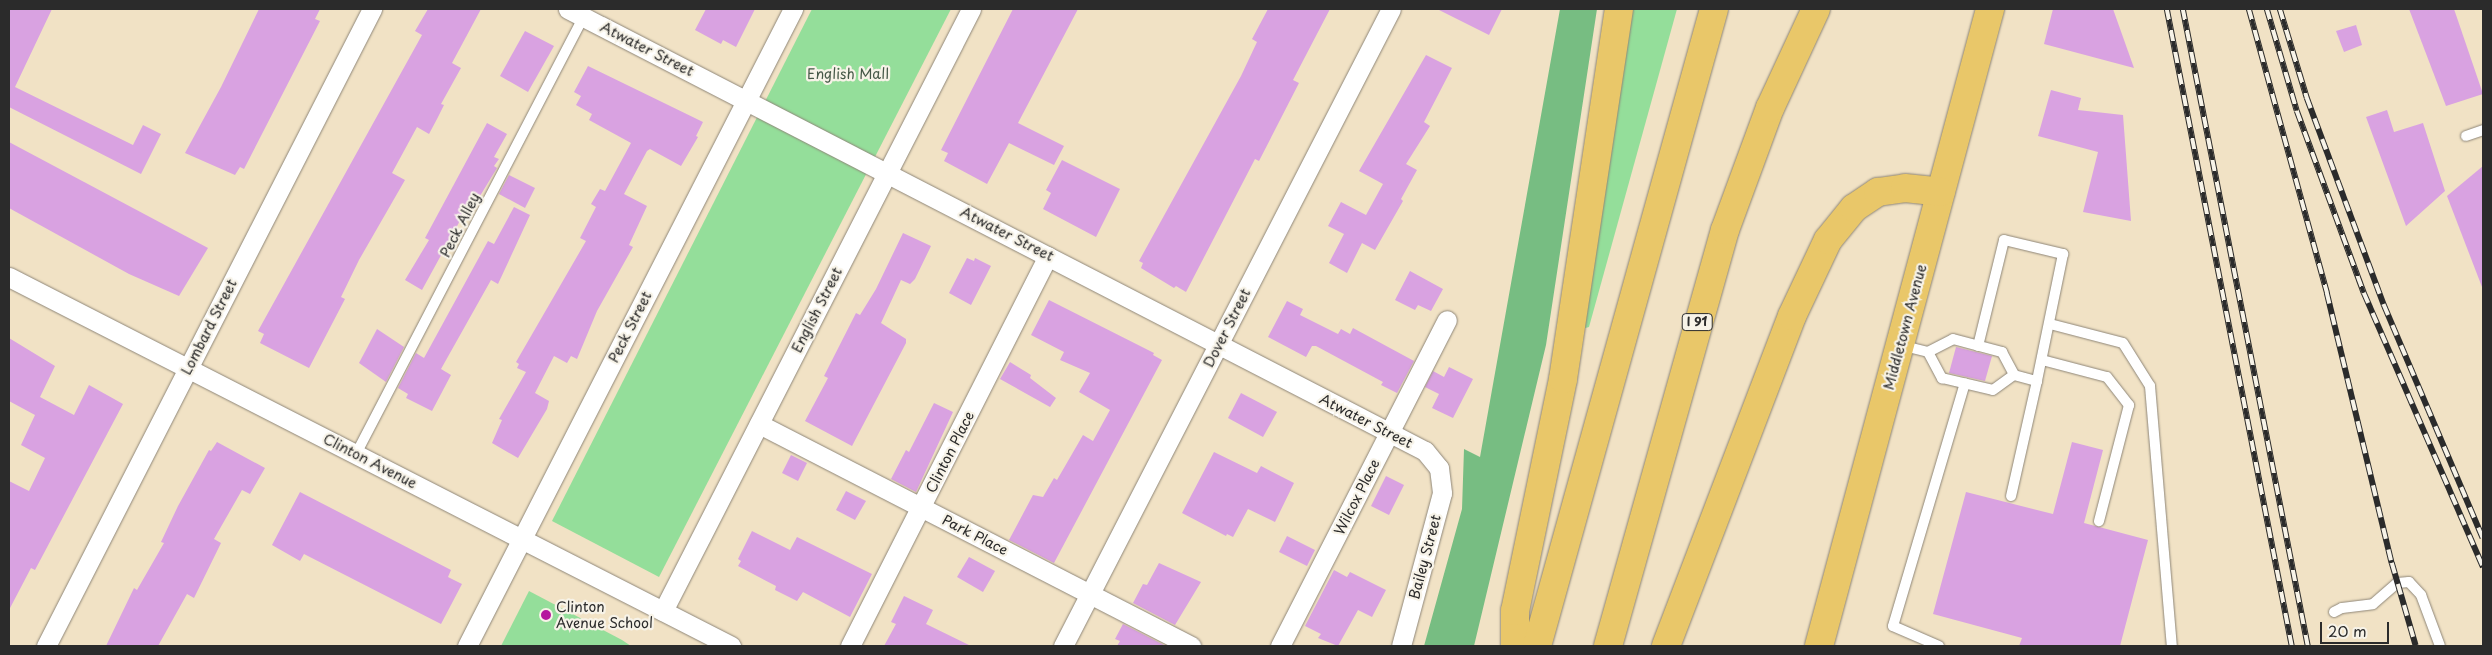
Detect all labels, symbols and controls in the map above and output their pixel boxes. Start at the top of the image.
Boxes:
street label: Atwater Street [597,18,697,80]
park label: English Mall [807,66,889,82]
street label: Peck Alley [437,190,483,260]
street label: Atwater Street [957,203,1057,265]
street label: Middletown Avenue [1880,262,1930,392]
street label: English Street [788,264,846,356]
street label: Lombard Street [178,276,240,378]
street label: Dover Street [1200,286,1254,370]
street label: Peck Street [605,289,655,365]
road number: I 91 [1681,313,1713,332]
street label: Atwater Street [1316,390,1416,452]
street label: Clinton Place [922,409,978,495]
street label: Clinton Avenue [321,431,419,491]
street label: Wilcox Place [1330,455,1384,539]
street label: Park Place [939,511,1011,559]
street label: Bailey Street [1405,512,1445,602]
place label: Clinton Avenue School [556,599,653,632]
marker: Clinton Avenue School [540,609,552,621]
scale bar [2322,612,2391,644]
text: 20 m [2328,619,2367,642]

